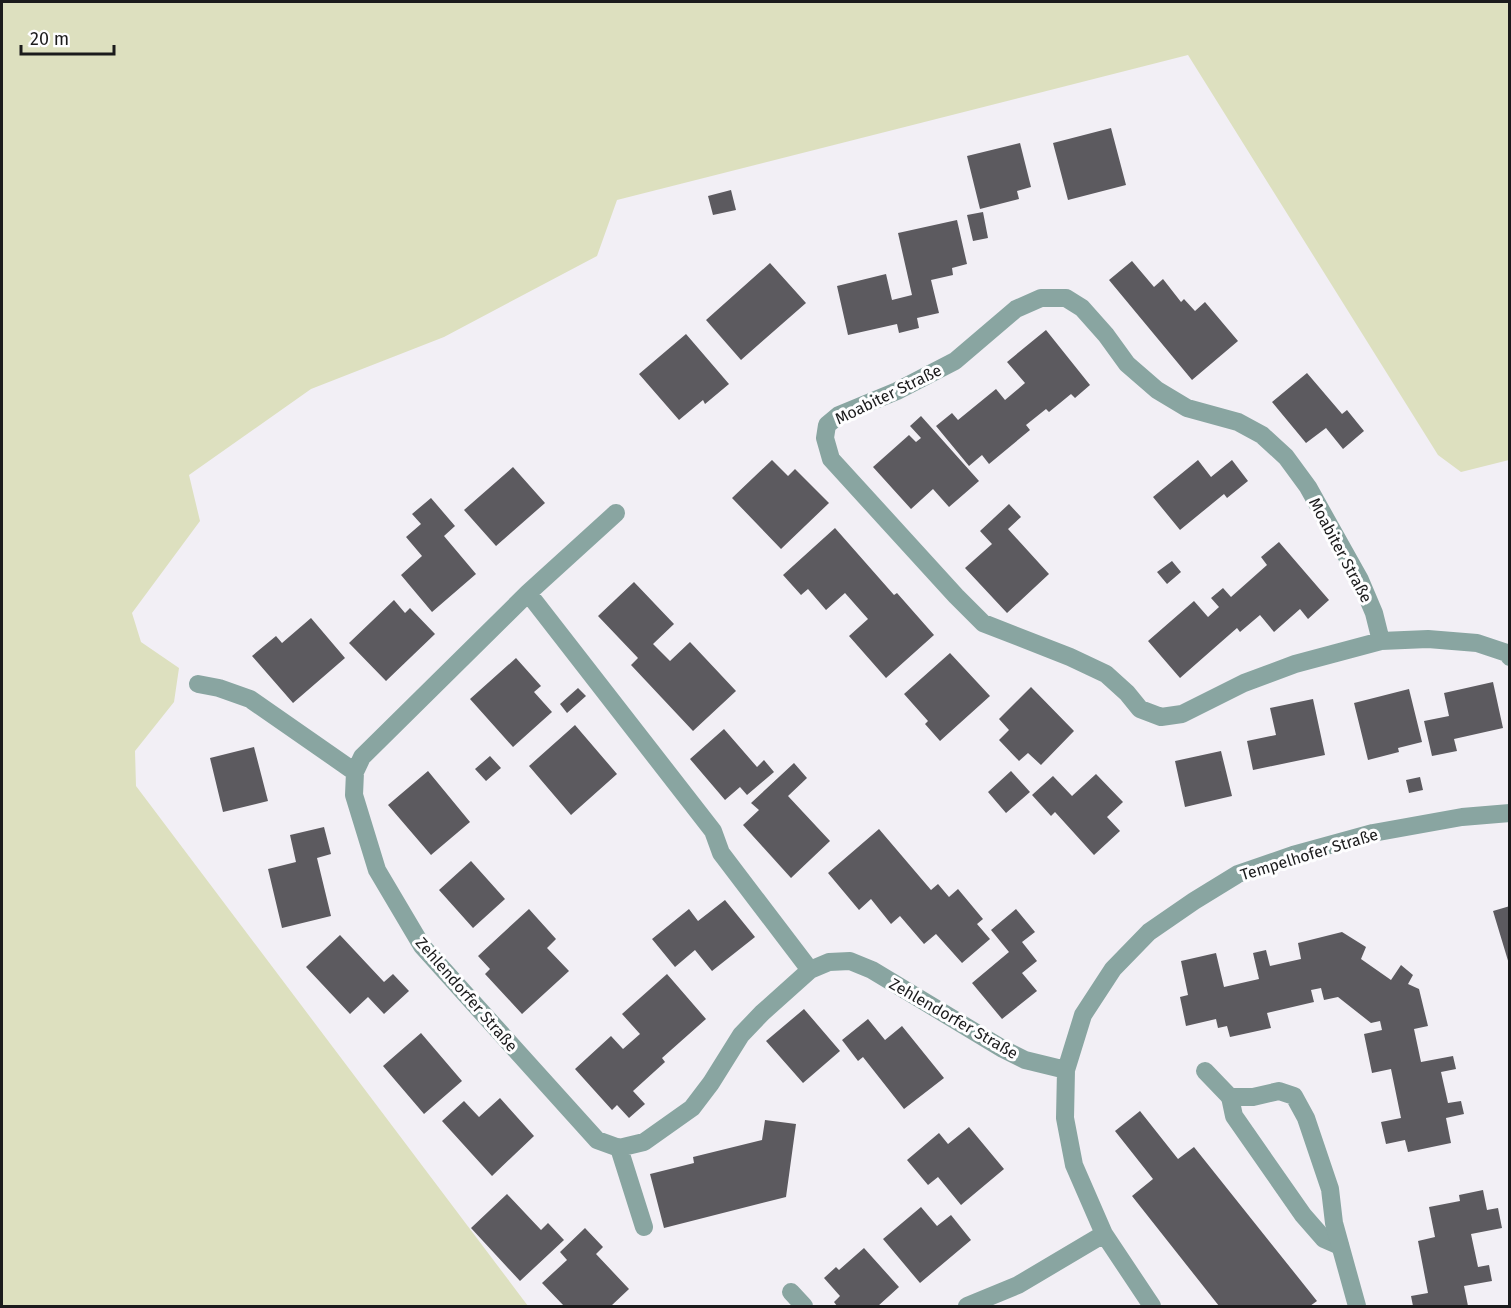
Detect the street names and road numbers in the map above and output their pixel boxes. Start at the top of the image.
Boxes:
street label: Moabiter Straße [832,360,945,428]
street label: Moabiter Straße [1305,495,1376,606]
street label: Tempelhofer Straße [1238,825,1380,884]
street label: Zehlendorfer Straße [412,933,521,1055]
street label: Zehlendorfer Straße [886,974,1021,1063]

